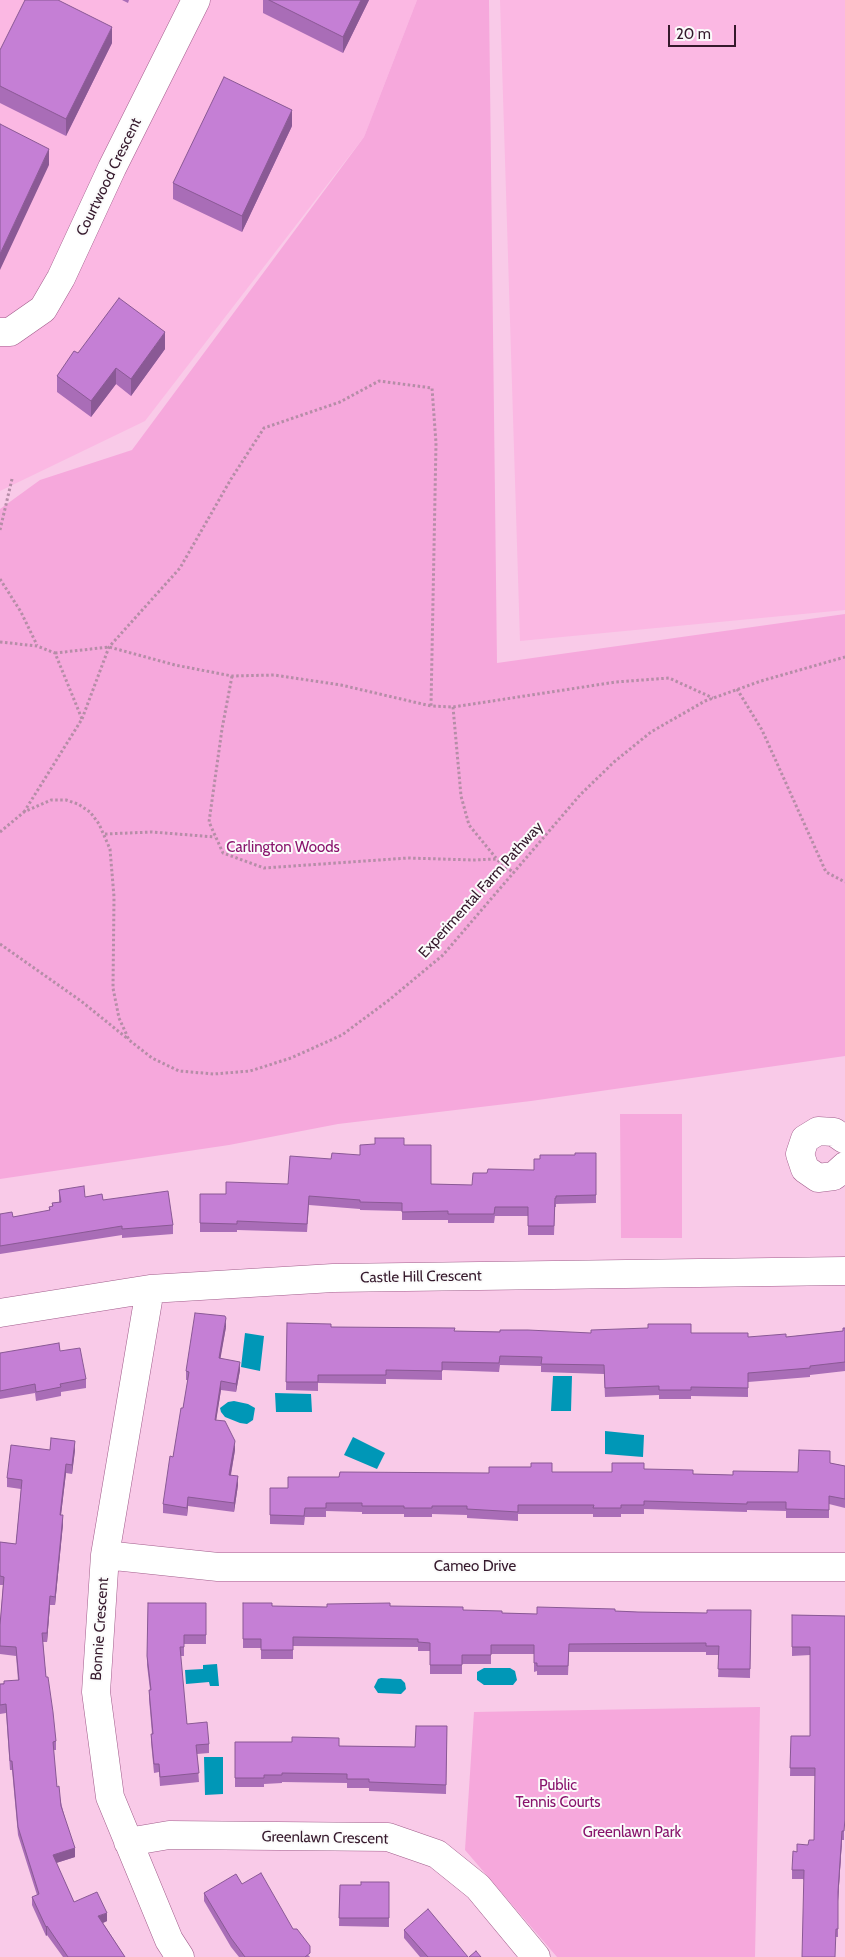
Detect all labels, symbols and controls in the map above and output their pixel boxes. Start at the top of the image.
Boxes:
scale bar [670,15,738,47]
text: 20 m [676,25,711,43]
street label: Courtwood Crescent [73,115,145,239]
street label: Experimental Farm Pathway [415,818,547,962]
park label: Carlington Woods [226,839,340,857]
street label: Castle Hill Crescent [360,1267,482,1287]
street label: Cameo Drive [434,1558,516,1576]
street label: Bonnie Crescent [87,1577,113,1681]
park label: Public Tennis Courts [515,1777,601,1812]
park label: Greenlawn Park [583,1824,681,1842]
street label: Greenlawn Crescent [261,1828,389,1848]

